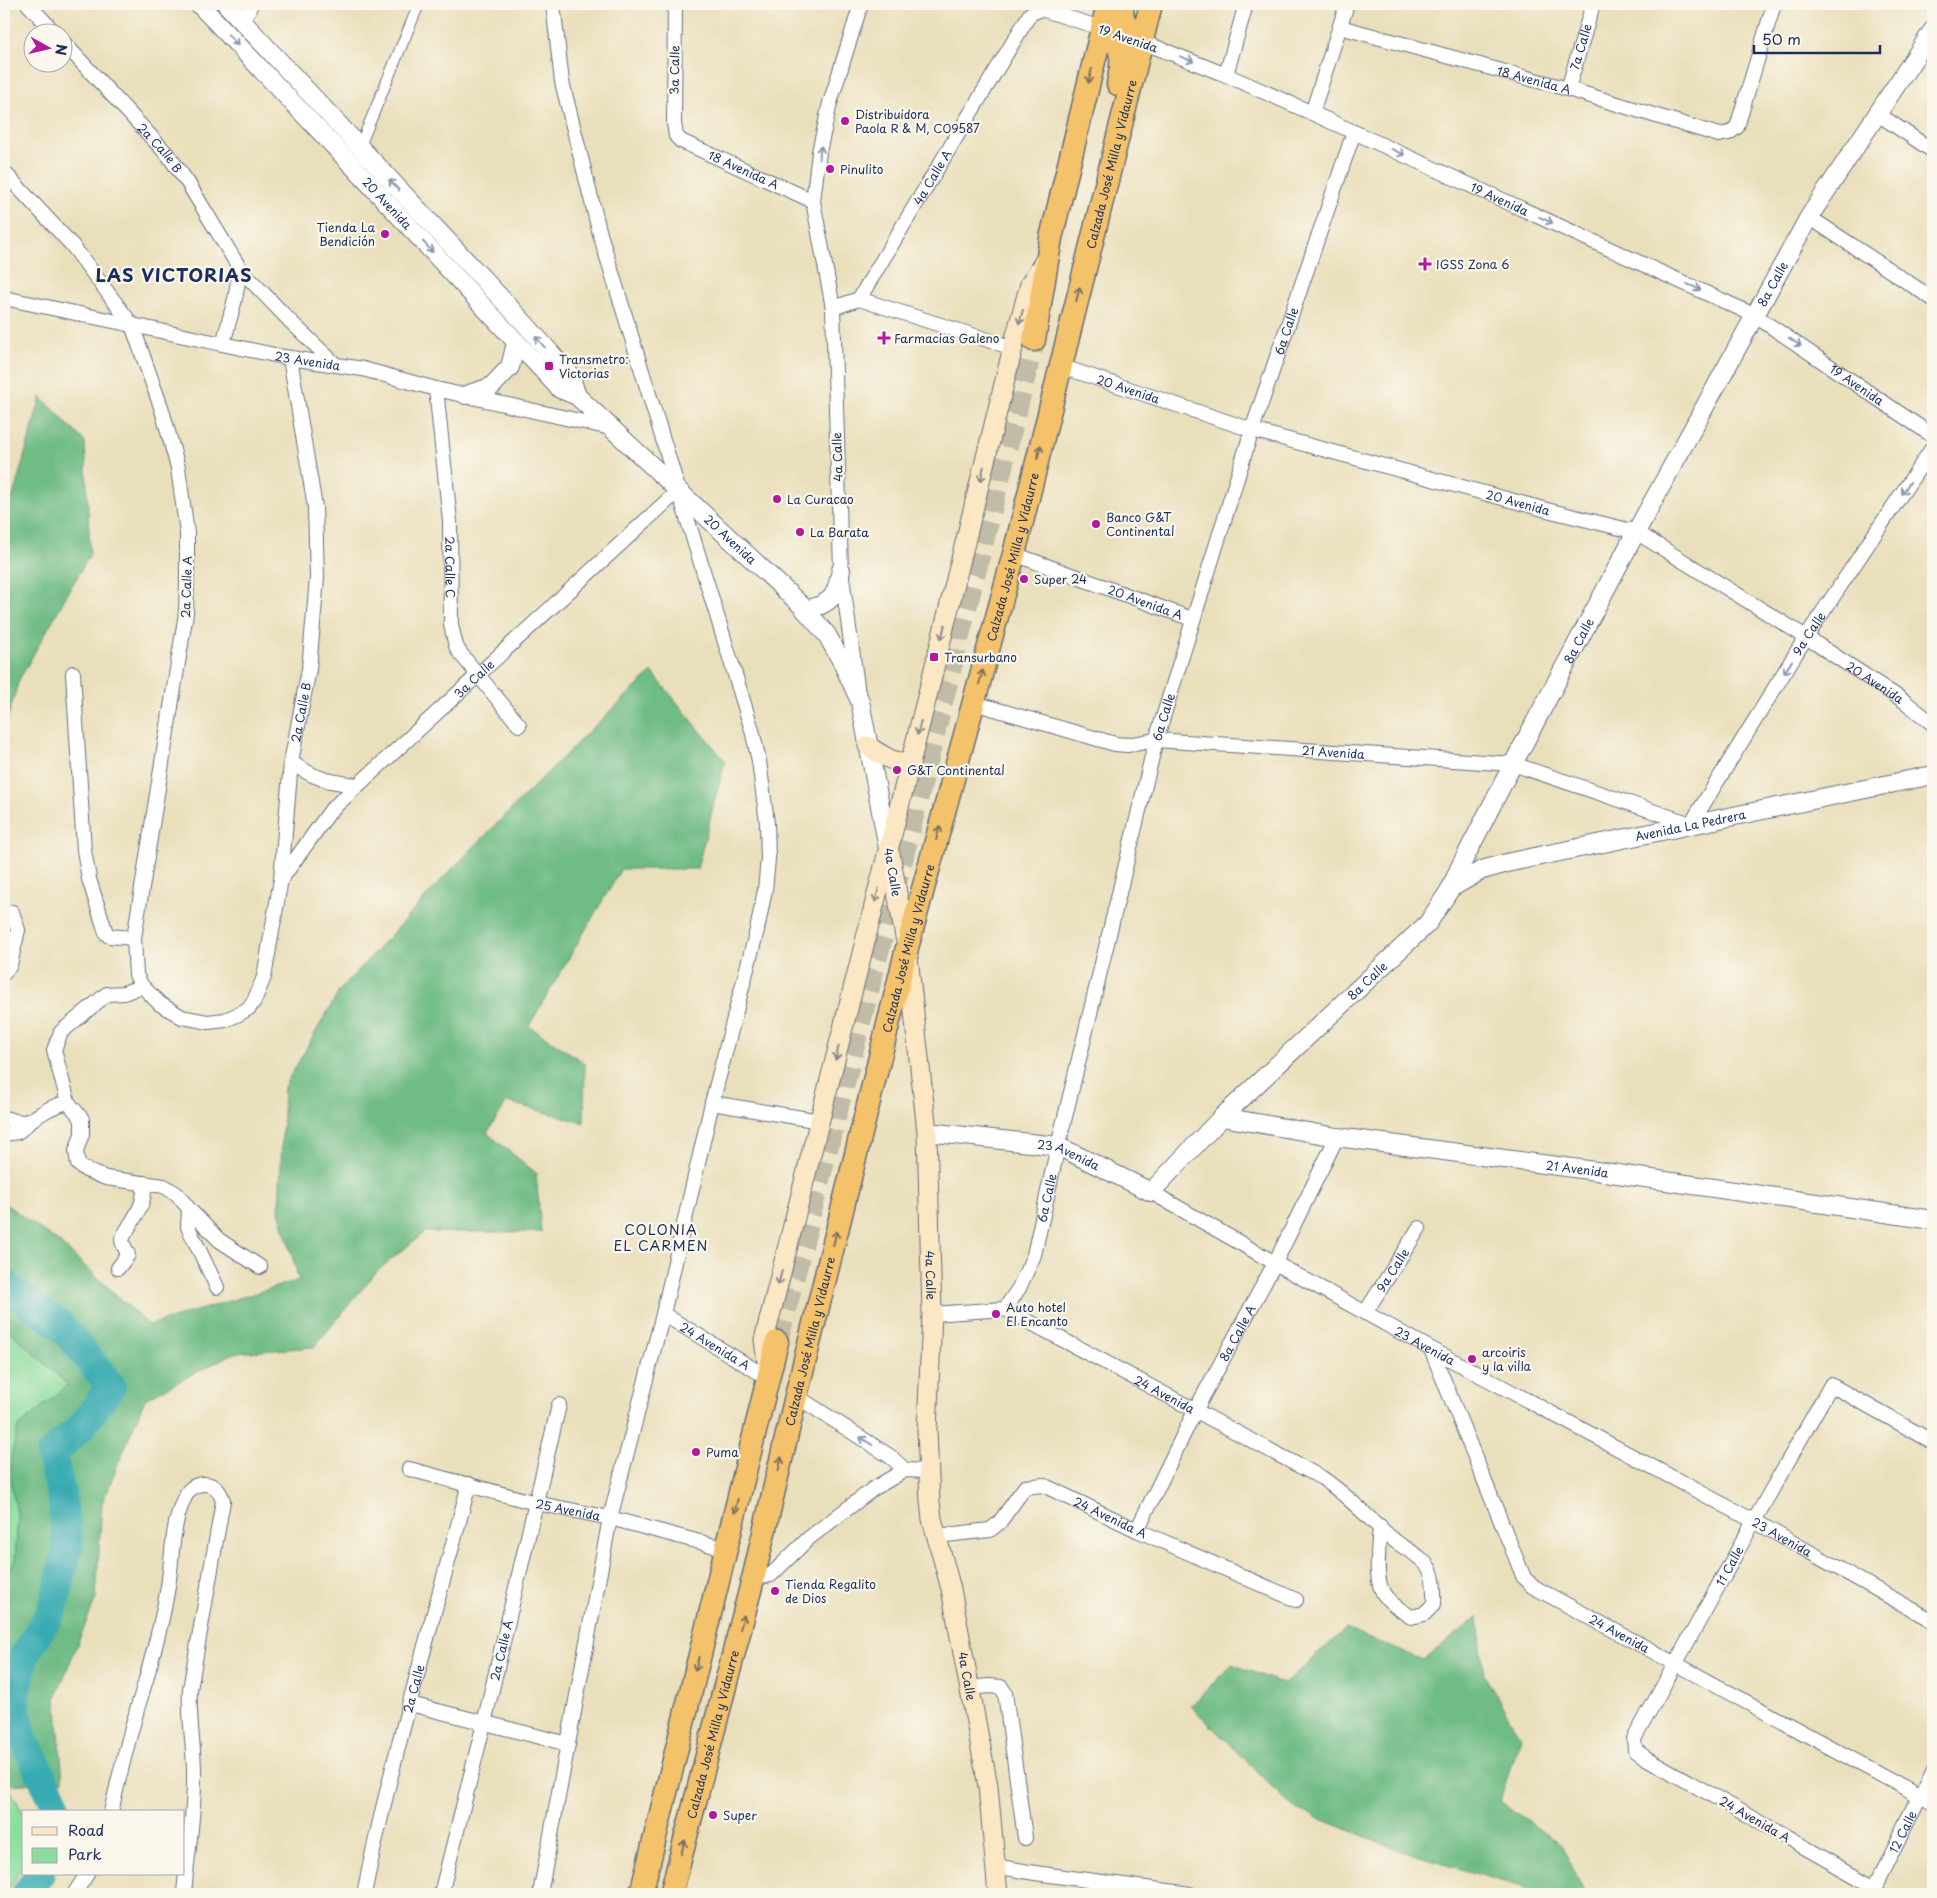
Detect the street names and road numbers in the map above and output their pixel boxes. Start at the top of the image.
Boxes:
street label: 19 Avenida [1096,19,1161,57]
street label: 7a Calle [1565,21,1596,72]
street label: 3a Calle [665,45,683,95]
street label: 18 Avenida A [1495,61,1573,98]
street label: Calzada José Milla y Vidaurre [1081,78,1141,251]
street label: 2a Calle B [133,119,187,176]
street label: 18 Avenida A [705,146,782,193]
street label: 4a Calle A [908,146,956,208]
street label: 20 Avenida [358,173,416,233]
street label: 19 Avenida [1468,178,1532,220]
street label: 8a Calle [1753,258,1792,310]
street label: 6a Calle [1269,304,1303,357]
street label: 23 Avenida [273,346,342,375]
street label: 19 Avenida [1826,360,1888,410]
street label: 20 Avenida [1094,370,1163,408]
street label: 4a Calle [827,432,847,482]
street label: Calzada José Milla y Vidaurre [982,471,1043,643]
street label: 20 Avenida [1484,485,1552,520]
street label: 20 Avenida [700,510,761,568]
street label: 2a Calle C [441,536,460,598]
street label: 2a Calle A [176,556,196,618]
street label: 20 Avenida A [1105,580,1186,624]
street label: 9a Calle [1788,608,1830,659]
street label: 8a Calle [1559,614,1598,667]
street label: 3a Calle [450,655,498,702]
street label: 20 Avenida [1843,657,1908,708]
street label: 2a Calle B [286,681,315,744]
street label: 6a Calle [1147,690,1179,743]
street label: 21 Avenida [1301,741,1366,763]
street label: Avenida La Pedrera [1633,805,1748,845]
street label: 4a Calle [880,846,906,898]
street label: Calzada José Milla y Vidaurre [877,862,938,1035]
street label: 8a Calle [1343,957,1391,1004]
street label: 23 Avenida [1036,1135,1103,1174]
street label: 21 Avenida [1545,1156,1610,1182]
street label: 6a Calle [1033,1171,1061,1224]
street label: 9a Calle [1372,1244,1413,1295]
street label: 4a Calle [921,1250,941,1301]
street label: Calzada José Milla y Vidaurre [780,1255,839,1428]
street label: 8a Calle A [1215,1302,1260,1364]
street label: 24 Avenida A [677,1317,754,1374]
street label: 23 Avenida [1392,1322,1459,1369]
street label: 24 Avenida [1131,1371,1198,1418]
street label: 24 Avenida A [1071,1492,1150,1542]
street label: 25 Avenida [534,1494,602,1525]
street label: 23 Avenida [1749,1513,1816,1561]
street label: 11 Calle [1711,1542,1748,1589]
street label: 24 Avenida [1586,1610,1653,1657]
street label: 2a Calle A [485,1618,517,1683]
street label: Calzada José Milla y Vidaurre [682,1648,743,1821]
street label: 4a Calle [954,1650,981,1702]
street label: 2a Calle [398,1662,429,1715]
street label: 24 Avenida A [1716,1791,1794,1847]
street label: 12 Calle [1884,1807,1921,1856]

